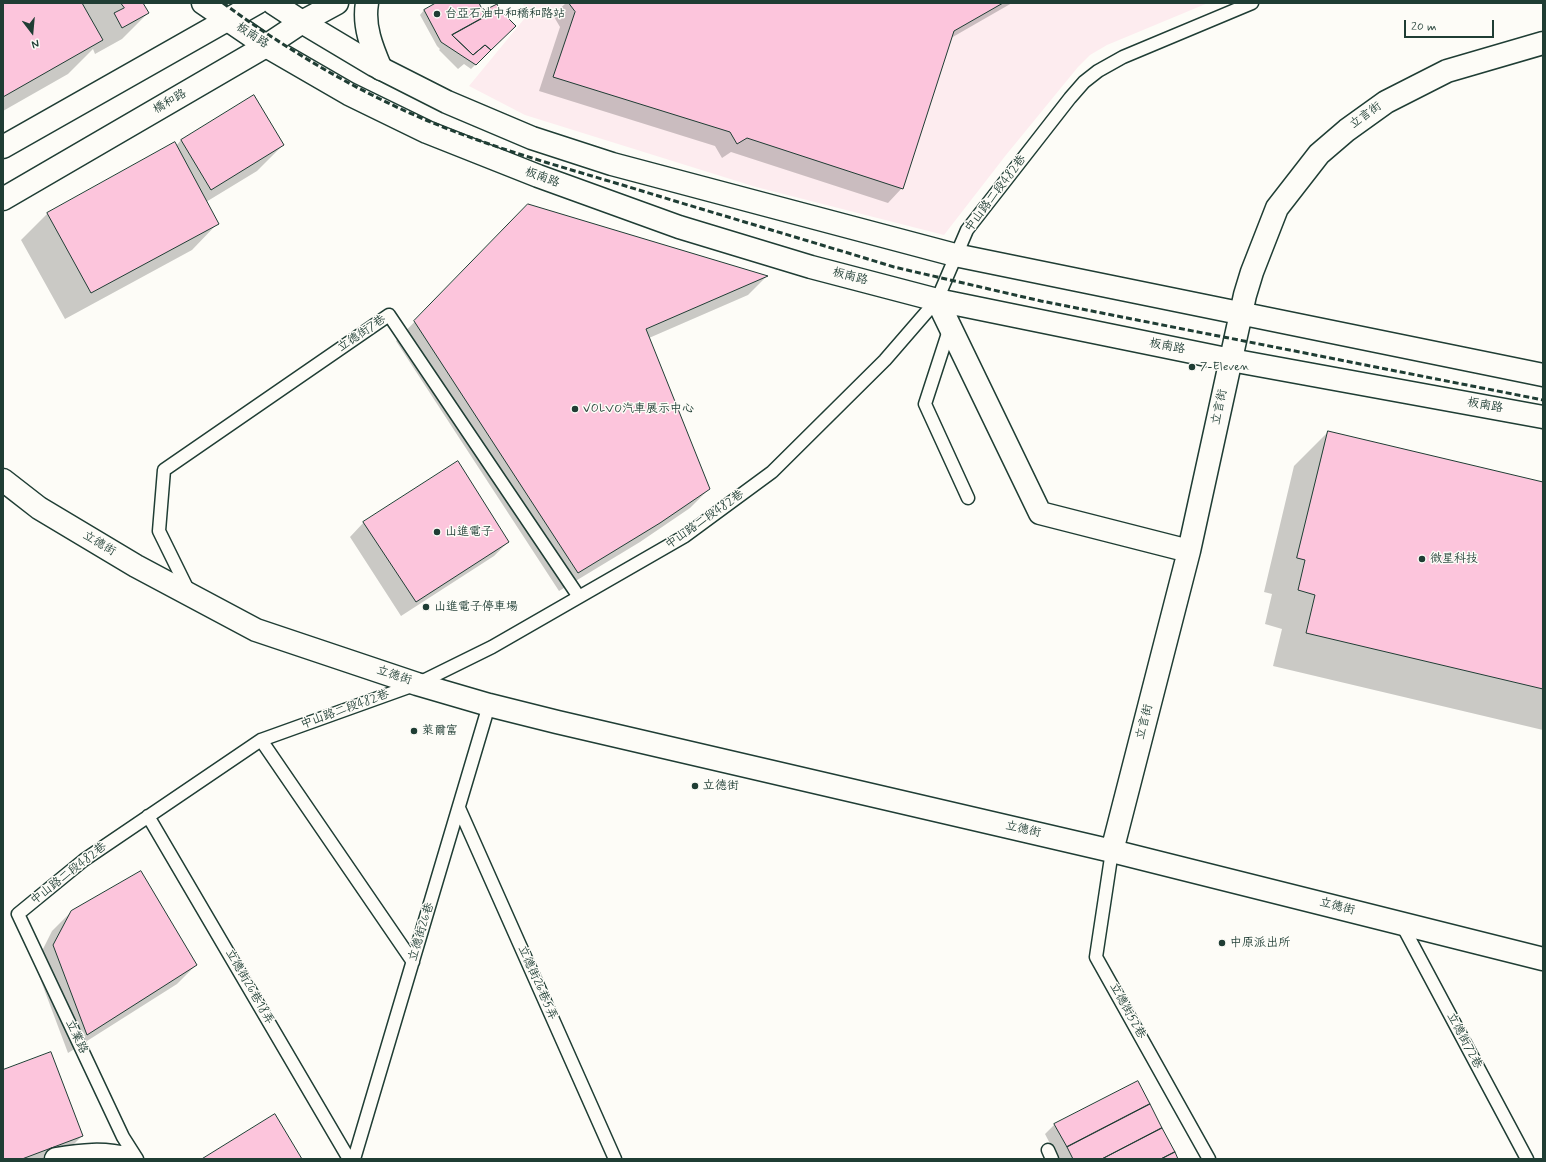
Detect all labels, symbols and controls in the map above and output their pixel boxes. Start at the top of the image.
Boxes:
place label: 台亞石油中和穚和路站 [445,7,565,21]
marker: 台亞石油中和穚和路站 [432,9,442,19]
north arrow [12,12,52,52]
scale bar [1406,12,1496,38]
text: 20 m [1411,19,1437,35]
street label: 板南路 [233,20,271,52]
text: N [30,36,41,51]
street label: 橋和路 [151,87,189,117]
street label: 立言街 [1347,100,1385,132]
street label: 中山路二段482巷 [962,153,1030,235]
street label: 板南路 [523,165,561,191]
street label: 板南路 [831,266,869,288]
street label: 立德街7巷 [335,313,389,355]
street label: 板南路 [1148,336,1186,358]
place label: 7-Eleven [1200,360,1249,374]
marker: 7-Eleven [1187,362,1197,372]
street label: 立言街 [1209,388,1231,426]
street label: 板南路 [1466,396,1504,416]
place label: VOLVO汽車展示中心 [583,402,694,416]
marker: VOLVO汽車展示中心 [570,404,580,414]
street label: 中山路二段482巷 [663,488,747,552]
place label: 山進電子 [445,525,493,539]
marker: 山進電子 [432,527,442,537]
street label: 立德街 [80,529,118,559]
place label: 微星科技 [1430,552,1478,566]
marker: 微星科技 [1417,554,1427,564]
place label: 山進電子停車場 [434,600,518,614]
marker: 山進電子停車場 [421,602,431,612]
street label: 立德街 [375,664,413,688]
street label: 中山路二段482巷 [299,687,391,733]
street label: 立言街 [1134,703,1156,741]
place label: 萊爾富 [422,724,458,738]
marker: 萊爾富 [409,726,419,736]
place label: 立德街 [703,779,739,793]
marker: 立德街 [690,781,700,791]
street label: 立德街 [1004,819,1042,841]
street label: 中山路二段482巷 [28,840,110,908]
street label: 立德街 [1318,896,1356,918]
street label: 立德街26巷 [406,901,438,963]
place label: 中原派出所 [1230,936,1290,950]
marker: 中原派出所 [1217,938,1227,948]
street label: 立德街26巷5弄 [514,944,560,1022]
street label: 立德街26巷18弄 [222,947,276,1027]
street label: 立德街52巷 [1106,981,1148,1041]
street label: 立德街72巷 [1443,1010,1485,1072]
street label: 立業路 [62,1018,90,1056]

